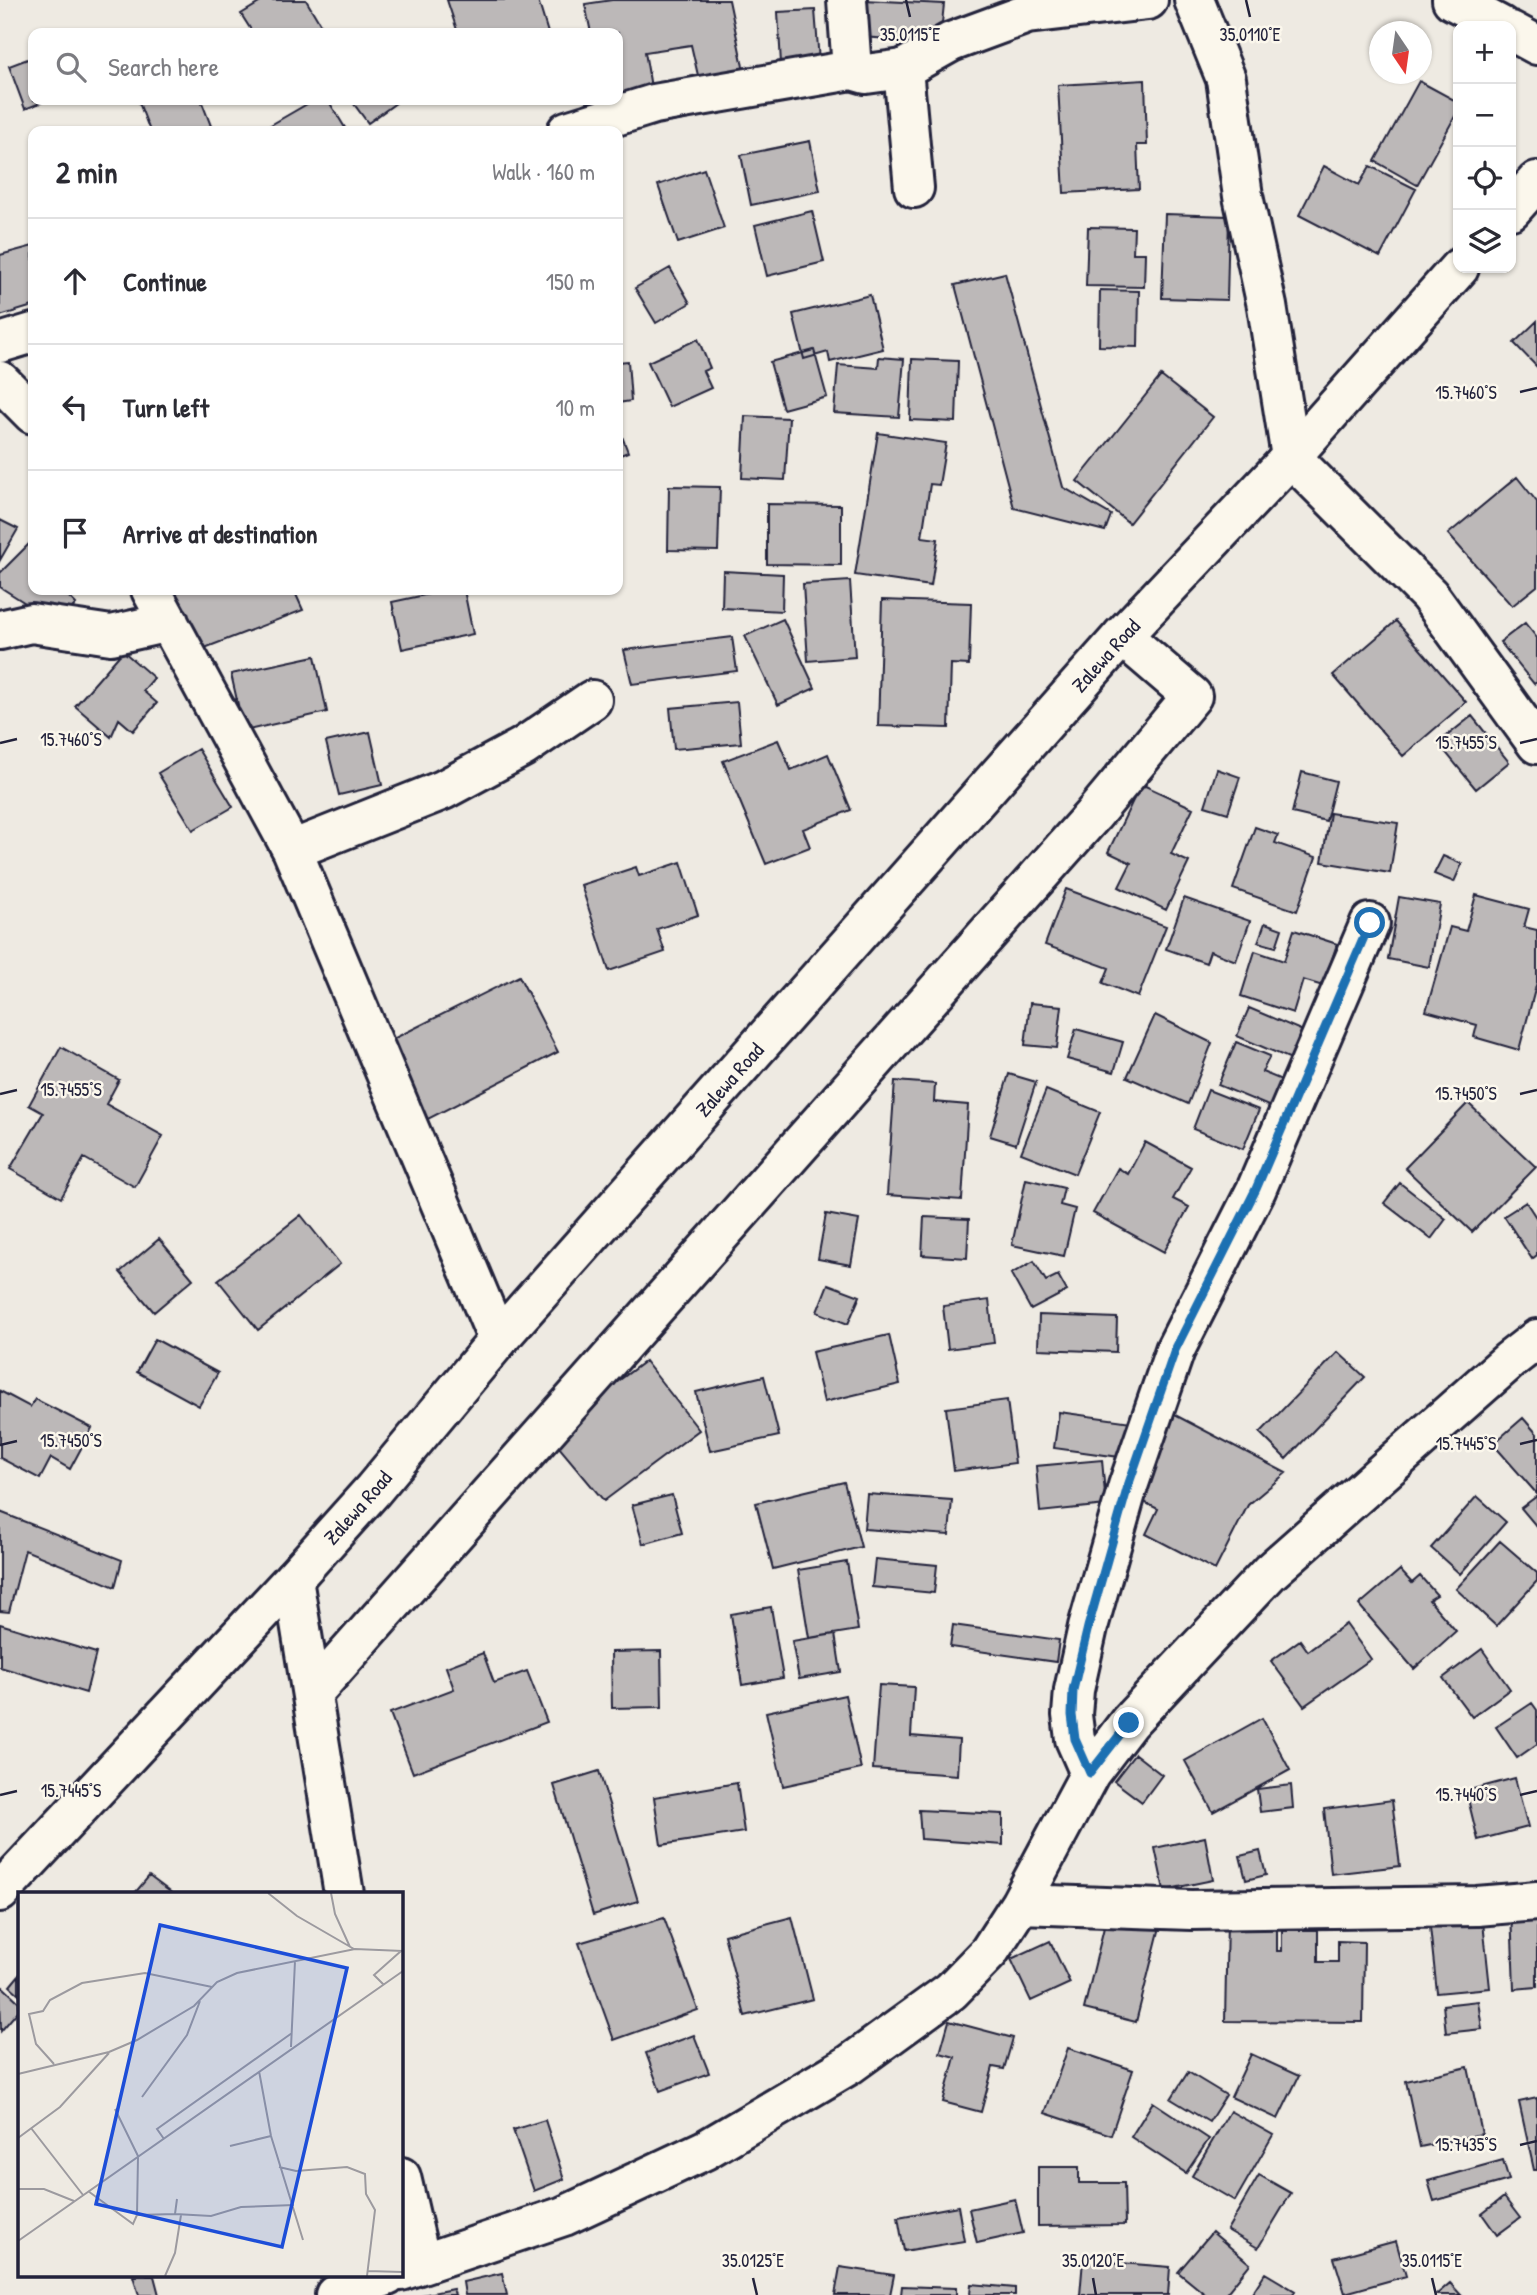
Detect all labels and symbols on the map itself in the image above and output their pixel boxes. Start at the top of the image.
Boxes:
north arrow [1369,21,1432,84]
text: 35.0115°E [880,22,940,47]
text: 35.0110°E [1220,22,1280,47]
text: 15.7460°S [1435,380,1497,405]
street label: Zalewa Road [1064,612,1146,698]
text: 15.7460°S [40,727,102,752]
text: 15.7455°S [1435,730,1497,755]
route start [1354,907,1385,938]
street label: Zalewa Road [688,1036,770,1123]
text: 15.7455°S [40,1077,102,1102]
text: 15.7450°S [1435,1081,1497,1106]
text: 15.7450°S [40,1428,102,1453]
text: 15.7445°S [1436,1431,1496,1456]
street label: Zalewa Road [316,1464,398,1551]
route end [1113,1707,1144,1738]
text: 15.7445°S [41,1778,101,1803]
text: 15.7440°S [1436,1782,1496,1807]
inset map [18,1892,402,2278]
text: 15.7435°S [1435,2132,1497,2157]
text: 35.0125°E [722,2248,784,2273]
text: 35.0120°E [1062,2248,1124,2273]
text: 35.0115°E [1402,2248,1462,2273]

